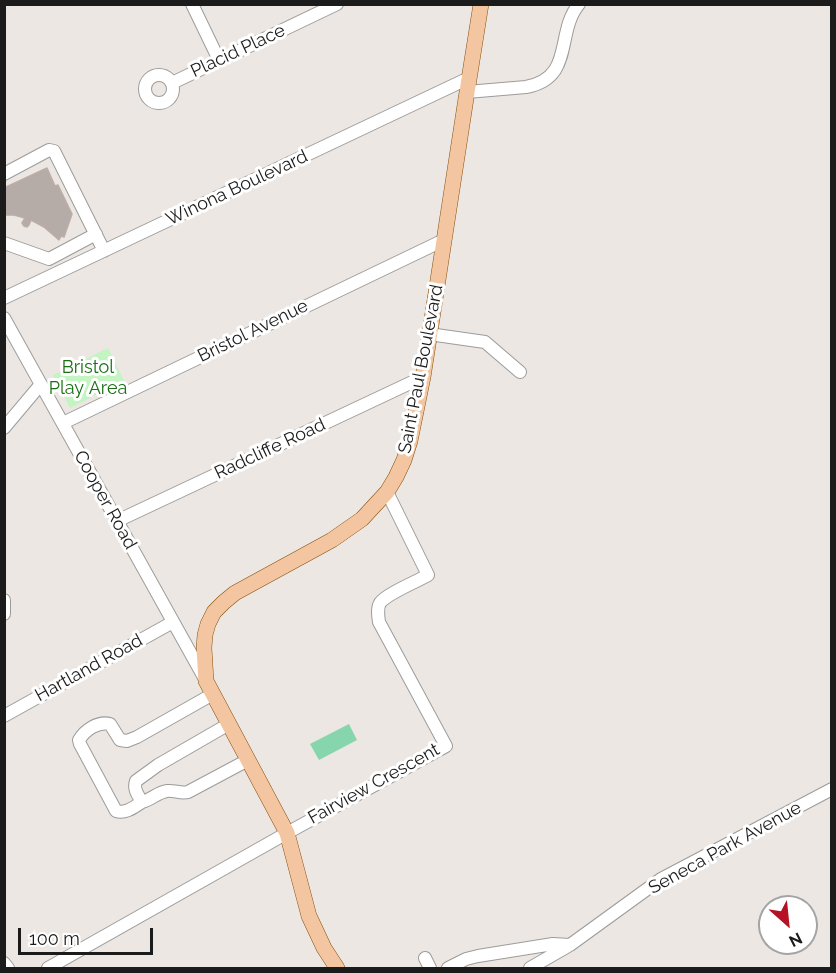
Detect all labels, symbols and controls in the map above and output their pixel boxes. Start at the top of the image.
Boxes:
street label: Placid Place [187,20,289,82]
street label: Winona Boulevard [163,146,311,230]
street label: Saint Paul Boulevard [394,283,448,455]
street label: Bristol Avenue [194,295,312,367]
park label: Bristol Play Area [49,357,127,400]
street label: Radcliffe Road [211,414,329,484]
street label: Cooper Road [69,447,141,553]
street label: Hartland Road [32,630,146,706]
street label: Fairview Crescent [304,739,444,829]
street label: Seneca Park Avenue [645,797,805,899]
north arrow [758,895,818,955]
scale bar [21,916,156,954]
text: 100 m [29,928,80,949]
text: N [786,928,805,951]

